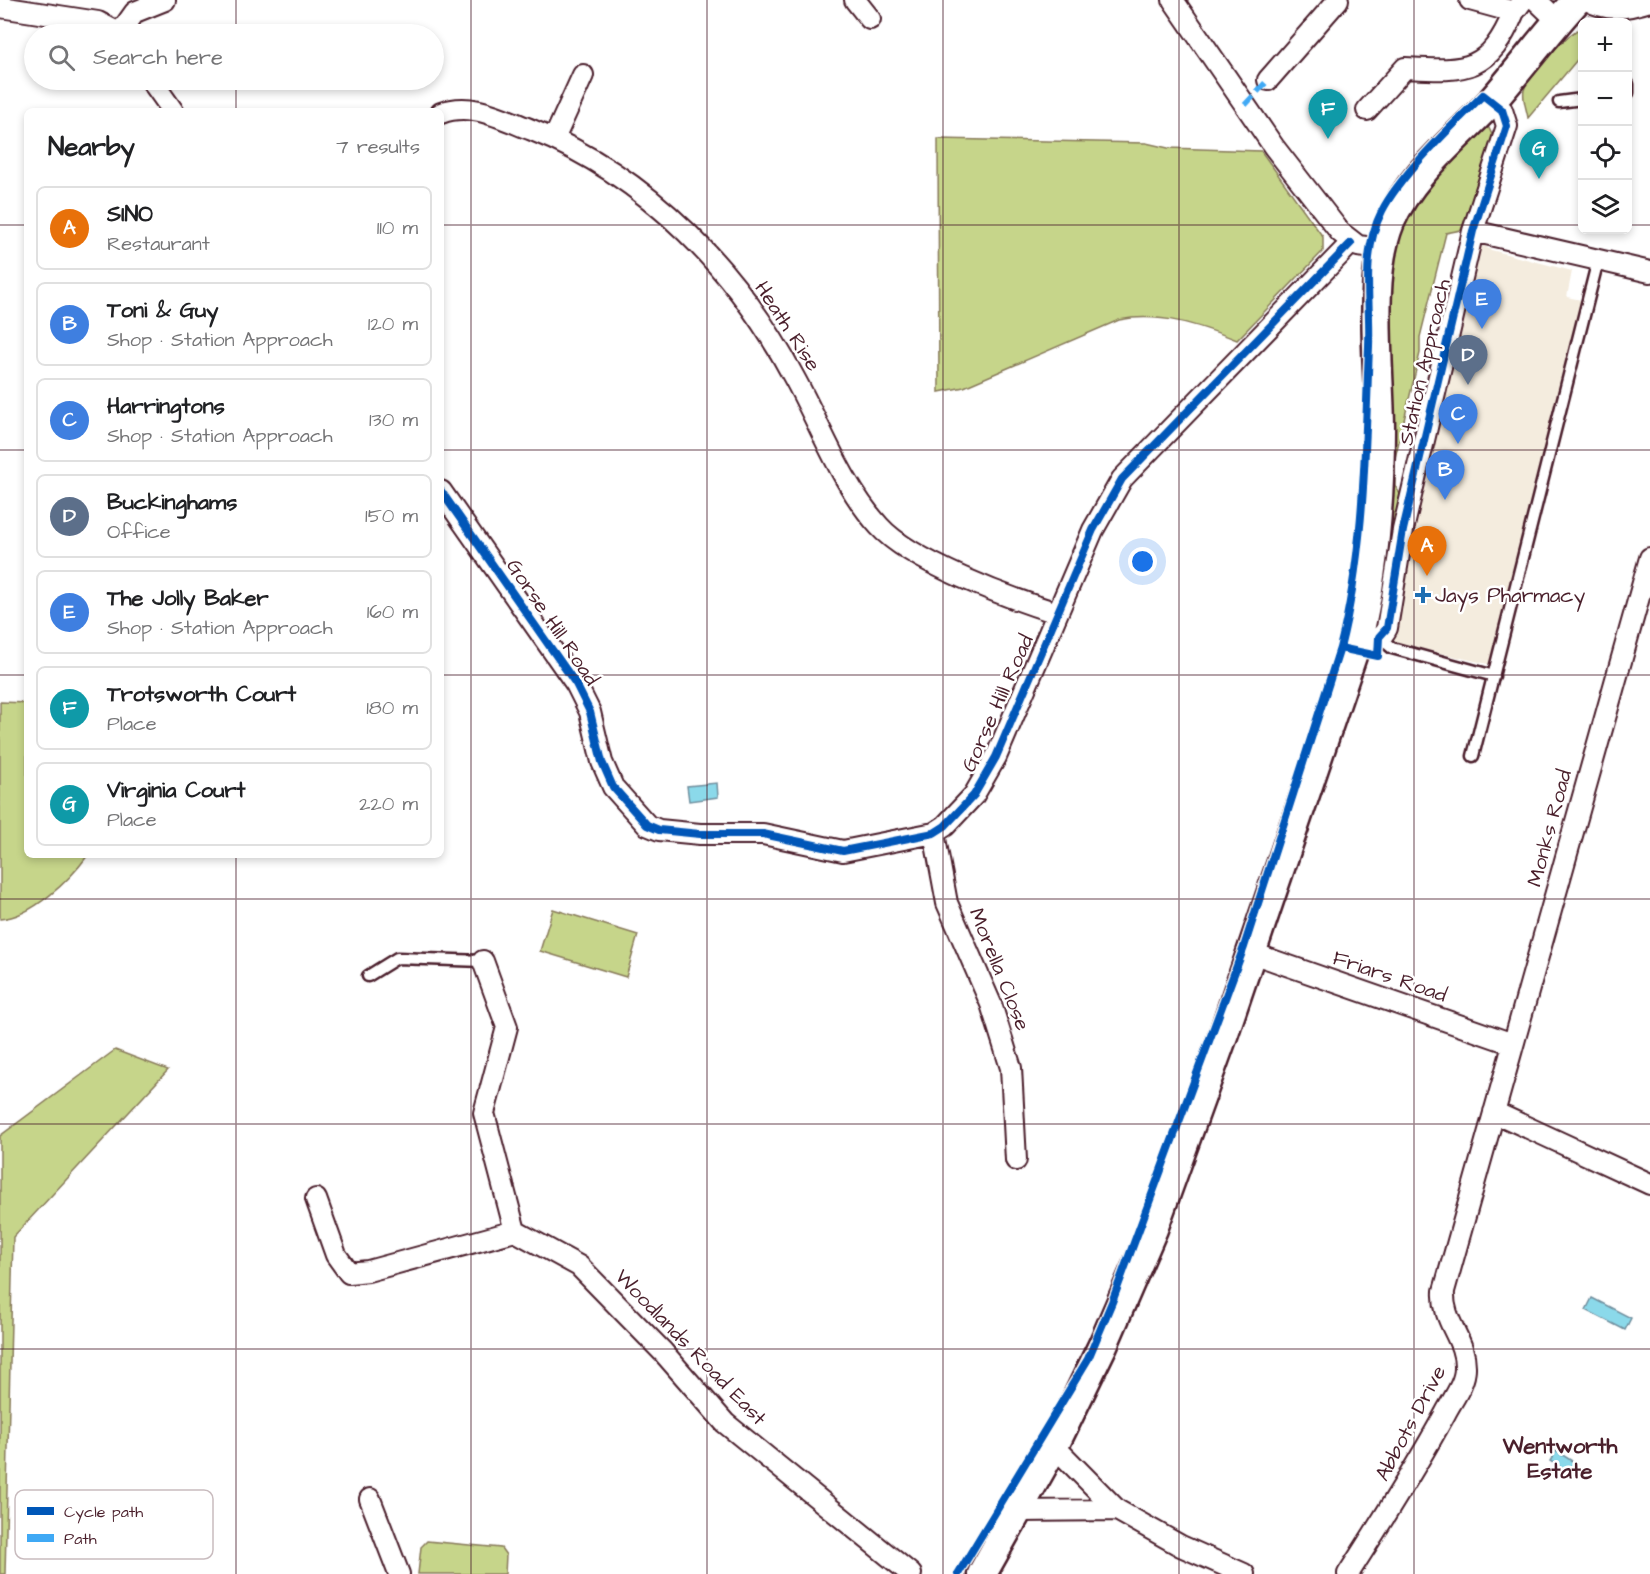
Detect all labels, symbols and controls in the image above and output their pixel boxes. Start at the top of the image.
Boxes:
map controls [1578,18,1632,234]
button: + [1578,18,1632,72]
search box [24,24,444,90]
icon: search [45,41,78,74]
text: Search here [93,42,223,73]
button: − [1578,72,1632,126]
pin: F [1308,90,1348,139]
button: locate [1578,126,1632,180]
text: Nearby [48,129,135,165]
pin: G [1520,130,1558,179]
text: 7 results [336,133,420,161]
button: layers [1578,180,1632,234]
text: SINO [107,199,153,230]
text: A [63,214,76,242]
text: 110 m [377,214,418,242]
text: Restaurant [107,230,210,258]
street label: Heath Rise [748,276,828,377]
street label: Station Approach [1391,276,1459,448]
pin: E [1462,280,1502,329]
text: Toni & Guy [107,295,218,326]
text: B [62,310,77,338]
text: 120 m [368,310,418,338]
text: Shop · Station Approach [107,326,333,354]
pin: D [1448,336,1488,385]
text: Harringtons [107,391,225,422]
pin: C [1438,394,1478,444]
text: C [62,406,77,434]
text: 130 m [369,406,418,434]
text: Shop · Station Approach [107,422,333,450]
pin: B [1426,450,1464,500]
text: Buckinghams [107,487,237,518]
text: D [63,502,76,530]
text: 150 m [365,502,418,530]
text: Office [107,518,171,546]
pin: A [1408,526,1446,576]
your location [1128,547,1157,576]
street label: Gorse Hill Road [499,553,606,692]
place label: Jays Pharmacy [1435,581,1586,612]
text: The Jolly Baker [107,583,269,614]
marker: Jays Pharmacy [1416,588,1430,602]
text: E [64,598,75,626]
text: 160 m [367,598,418,626]
text: Shop · Station Approach [107,614,333,642]
street label: Gorse Hill Road [954,630,1041,776]
text: Trotsworth Court [107,679,296,710]
text: F [63,694,76,722]
text: 180 m [366,694,418,722]
text: Place [107,710,157,738]
street label: Monks Road [1520,766,1579,890]
text: Virginia Court [107,775,245,806]
text: G [63,790,76,818]
text: 220 m [359,790,418,818]
text: Place [107,806,157,834]
street label: Morella Close [962,904,1037,1035]
street label: Friars Road [1329,943,1451,1010]
street label: Woodlands Road East [608,1263,773,1432]
street label: Abbots Drive [1368,1360,1453,1486]
district label: Wentworth Estate [1502,1431,1618,1487]
legend [15,1490,213,1559]
text: Cycle path [64,1501,143,1524]
text: Path [64,1528,97,1550]

